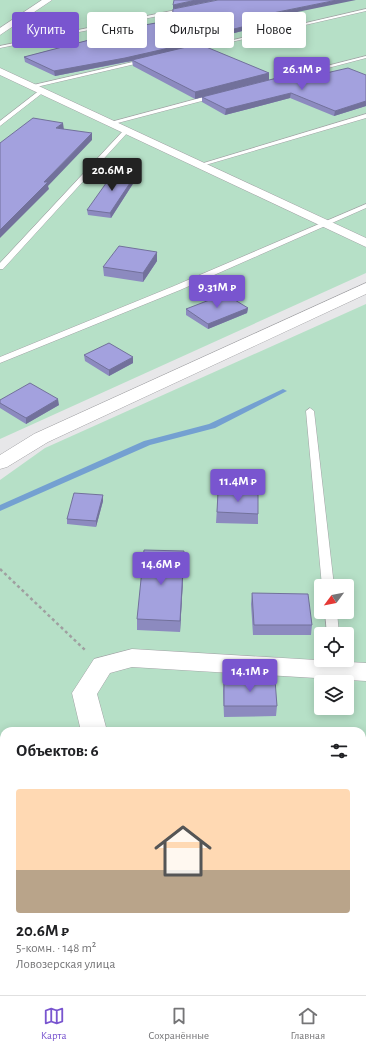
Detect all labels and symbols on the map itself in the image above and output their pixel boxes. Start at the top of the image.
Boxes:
pin: 26.1M ₽ [265,57,339,91]
pin: 20.6M ₽ [75,158,149,192]
pin: 9.31M ₽ [180,275,254,309]
pin: 11.4M ₽ [201,469,275,503]
pin: 14.6M ₽ [124,552,198,586]
north arrow [314,579,354,619]
pin: 14.1M ₽ [213,659,287,693]

